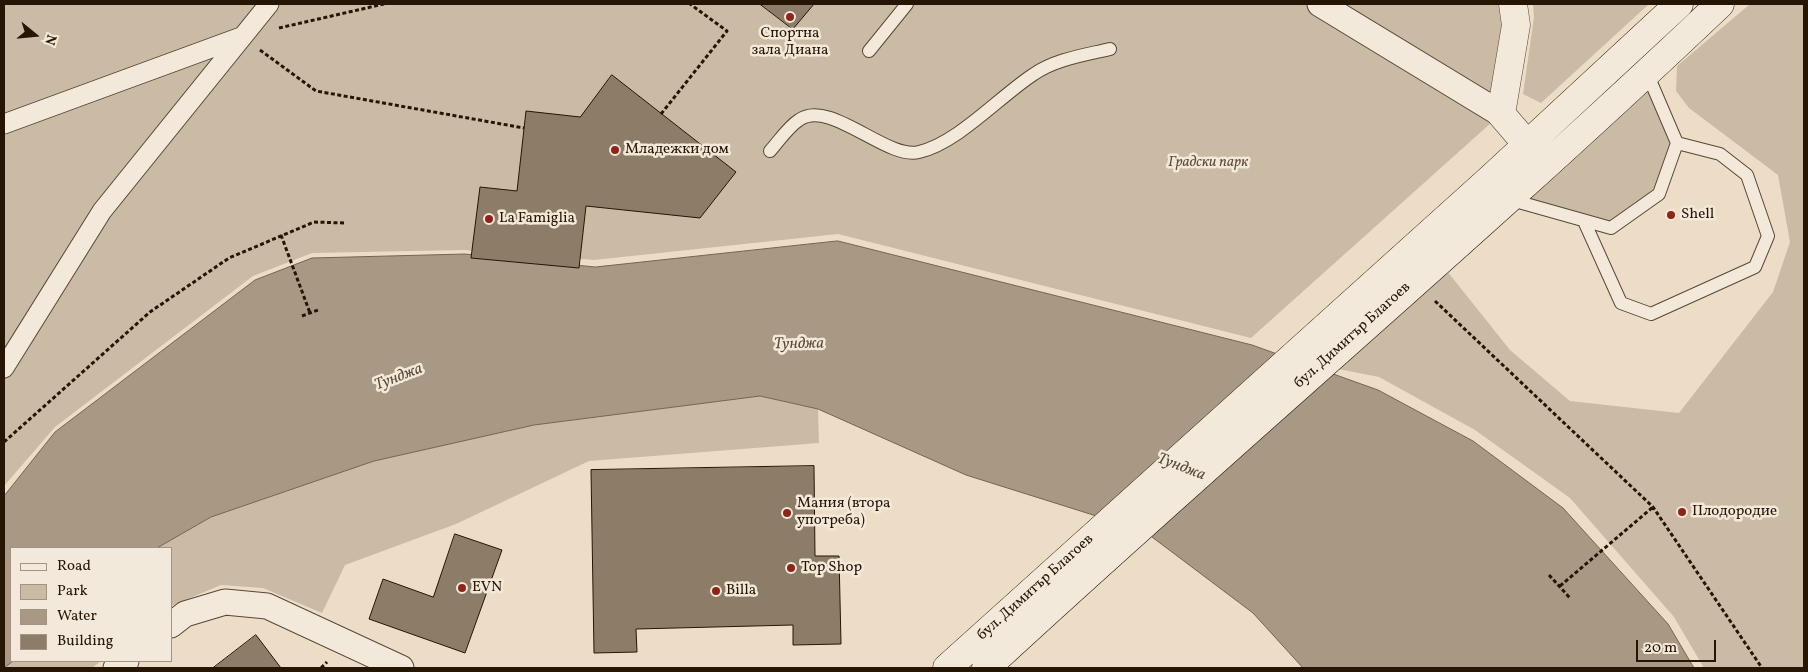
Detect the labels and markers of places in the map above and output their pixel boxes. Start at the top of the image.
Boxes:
marker: Спортна зала Диана [784,11,796,23]
place label: Спортна зала Диана [752,25,828,60]
place label: Младежки дом [625,141,729,159]
marker: Младежки дом [609,144,621,156]
place label: Shell [1681,206,1714,224]
marker: Shell [1665,209,1677,221]
place label: La Famiglia [499,210,575,228]
marker: La Famiglia [483,213,495,225]
place label: Мания (втора употреба) [797,495,891,530]
place label: Плодородие [1692,503,1777,521]
marker: Плодородие [1676,506,1688,518]
marker: Мания (втора употреба) [781,507,793,519]
place label: Top Shop [801,559,862,577]
marker: Top Shop [785,562,797,574]
place label: EVN [472,579,502,597]
marker: EVN [456,582,468,594]
place label: Billa [726,582,756,600]
marker: Billa [710,585,722,597]

